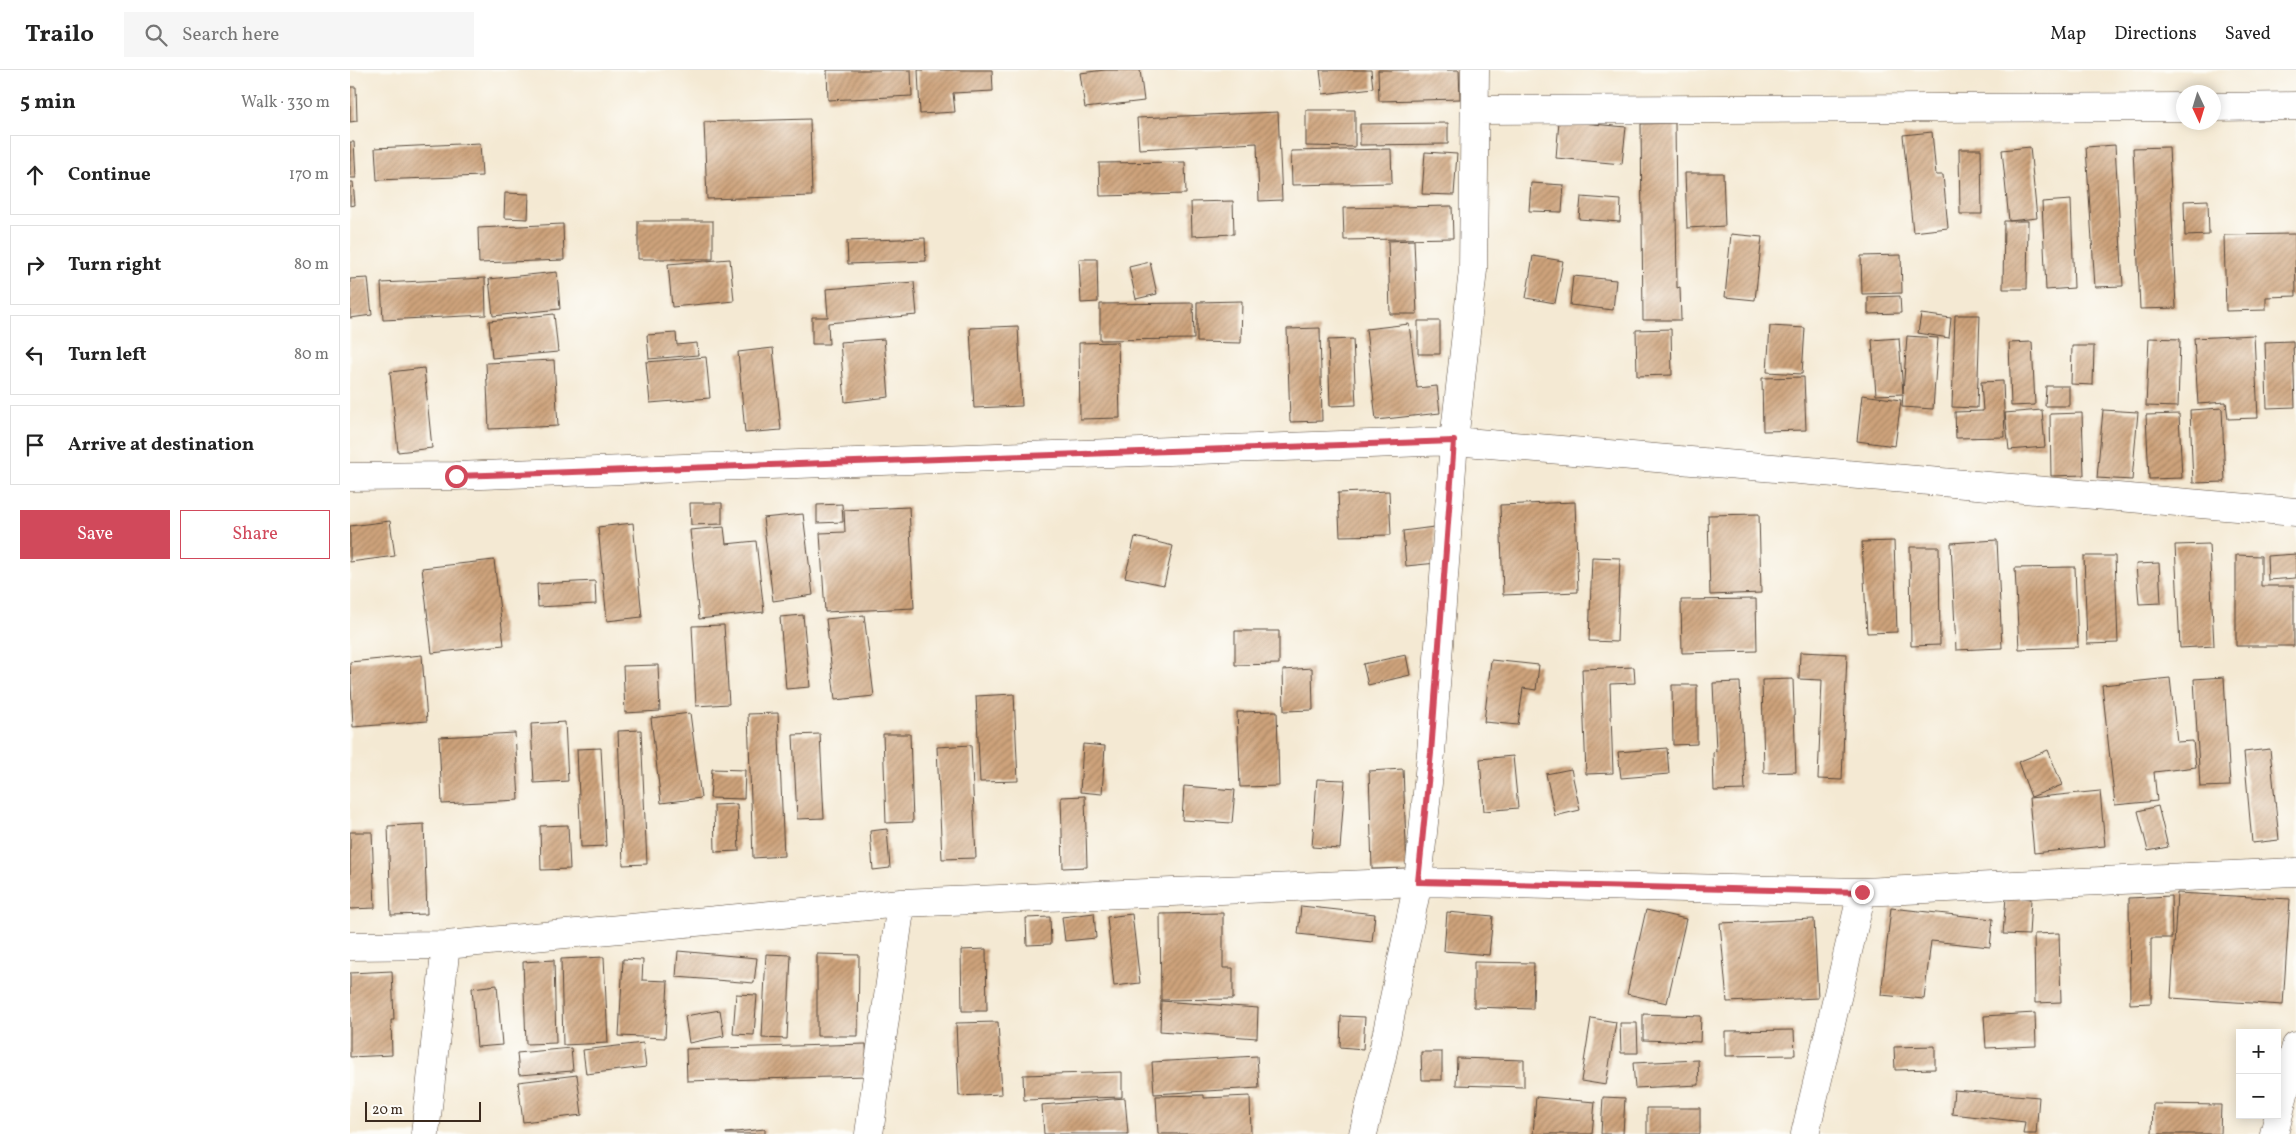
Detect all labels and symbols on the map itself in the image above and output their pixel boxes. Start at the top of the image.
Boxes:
north arrow [2176,85,2221,130]
route start [445,465,468,488]
route end [1851,881,1874,904]
scale bar [365,1099,481,1122]

